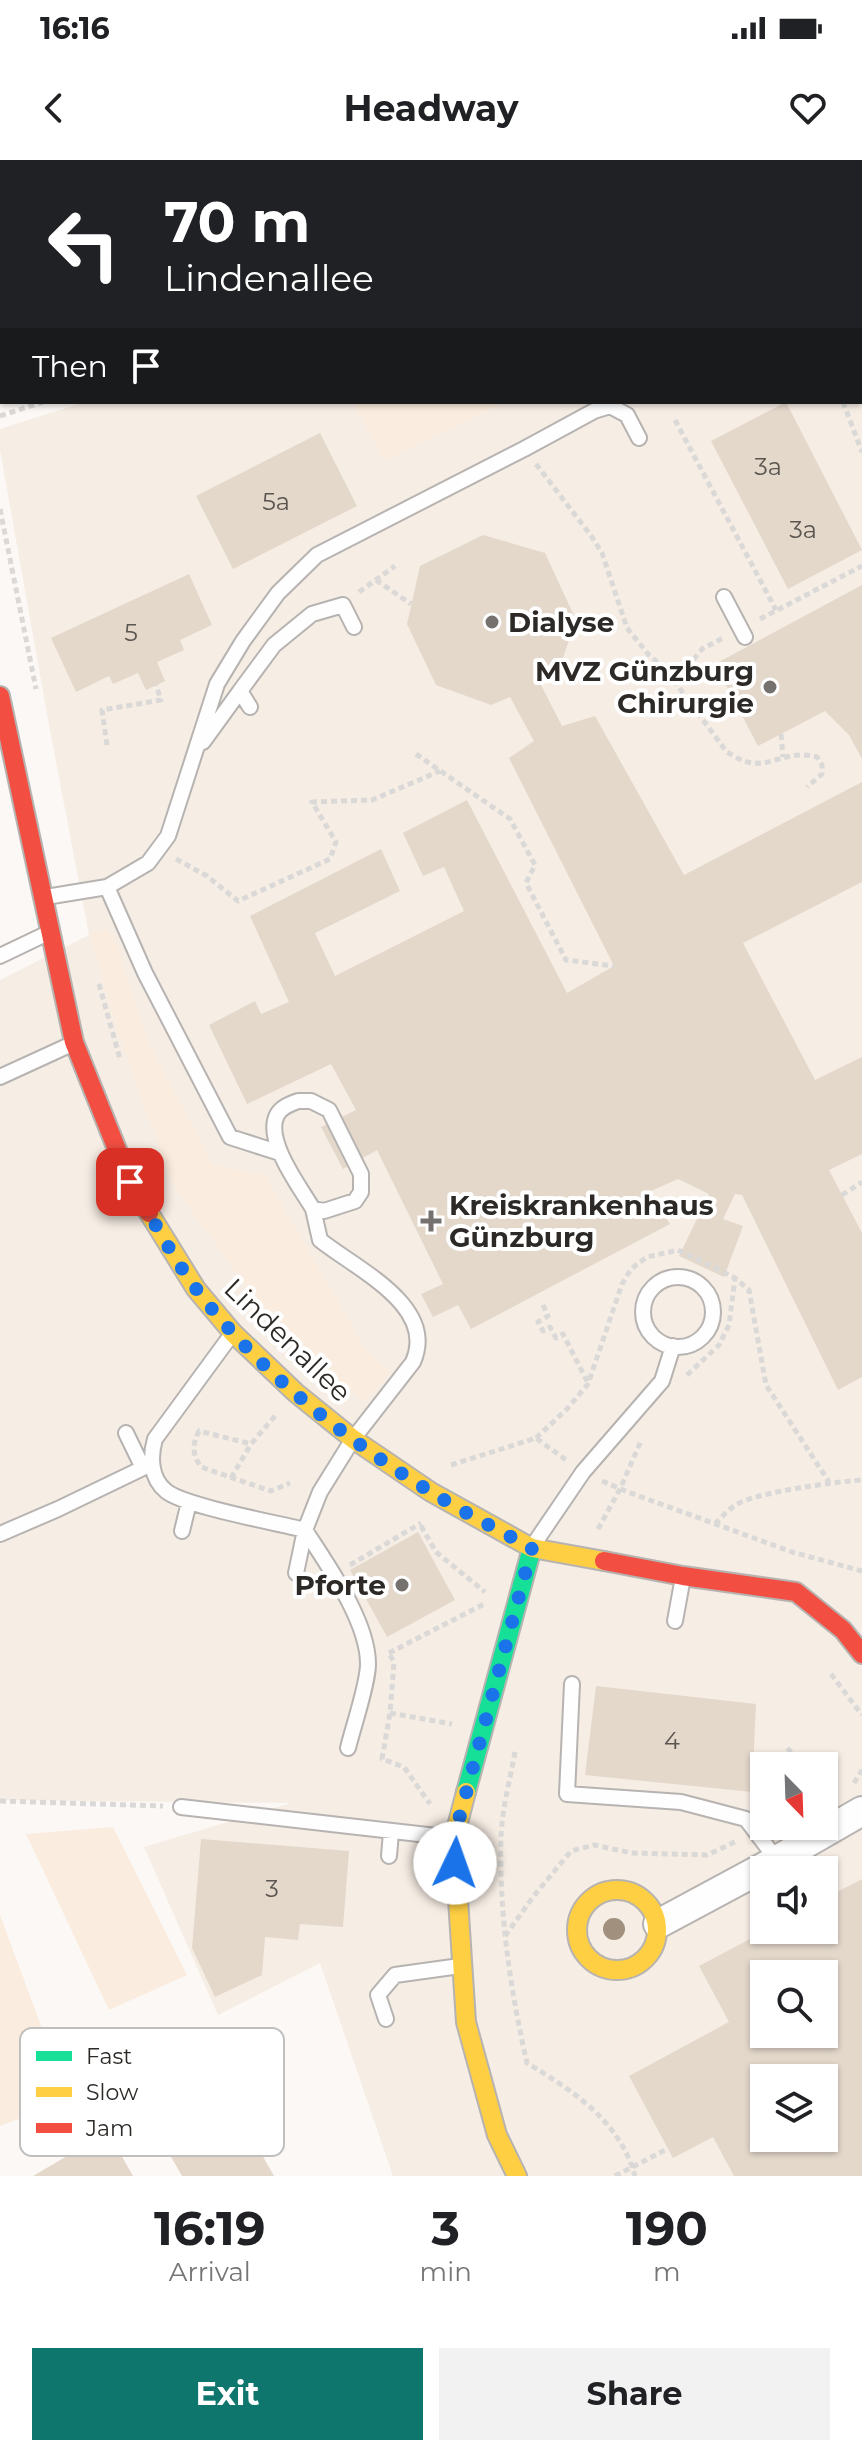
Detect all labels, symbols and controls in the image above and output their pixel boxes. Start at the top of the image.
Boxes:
text: 16:16 [40,10,110,47]
icon: back [32,86,76,130]
text: Headway [344,86,518,130]
icon: heart [786,86,830,130]
text: 70 m [164,188,310,256]
icon: left [32,192,136,296]
text: Lindenallee [164,256,374,300]
icon: arrive [124,344,168,388]
text: Then [32,348,108,385]
house number: 3a [754,452,782,481]
house number: 5a [262,487,290,516]
house number: 3a [789,515,817,544]
place label: Dialyse [508,605,614,639]
marker: Dialyse [483,613,501,631]
house number: 5 [124,618,138,647]
place label: MVZ Günzburg Chirurgie [535,654,754,720]
marker: MVZ Günzburg Chirurgie [761,678,779,696]
pin [96,1148,164,1216]
icon: arrive [108,1160,152,1204]
place label: Kreiskrankenhaus Günzburg [449,1188,714,1254]
marker: Kreiskrankenhaus Günzburg [420,1210,442,1232]
street label: Lindenallee [217,1271,359,1409]
place label: Pforte [295,1568,386,1602]
marker: Pforte [393,1576,411,1594]
house number: 4 [664,1726,680,1755]
north arrow [750,1752,838,1840]
map controls [750,1752,838,2152]
position arrow [413,1821,497,1905]
button: sound [750,1856,838,1944]
house number: 3 [265,1874,279,1903]
button: search [750,1960,838,2048]
legend [20,2028,284,2156]
text: Fast [86,2043,132,2070]
button: layers [750,2064,838,2152]
text: Slow [86,2079,139,2106]
text: Jam [85,2115,133,2142]
text: 16:19 [154,2199,265,2257]
text: 3 [431,2199,460,2257]
text: 190 [626,2199,708,2257]
text: Arrival [169,2256,251,2288]
text: min [420,2256,472,2288]
text: m [653,2256,681,2288]
button: Exit [32,2348,423,2440]
button: Share [439,2348,830,2440]

